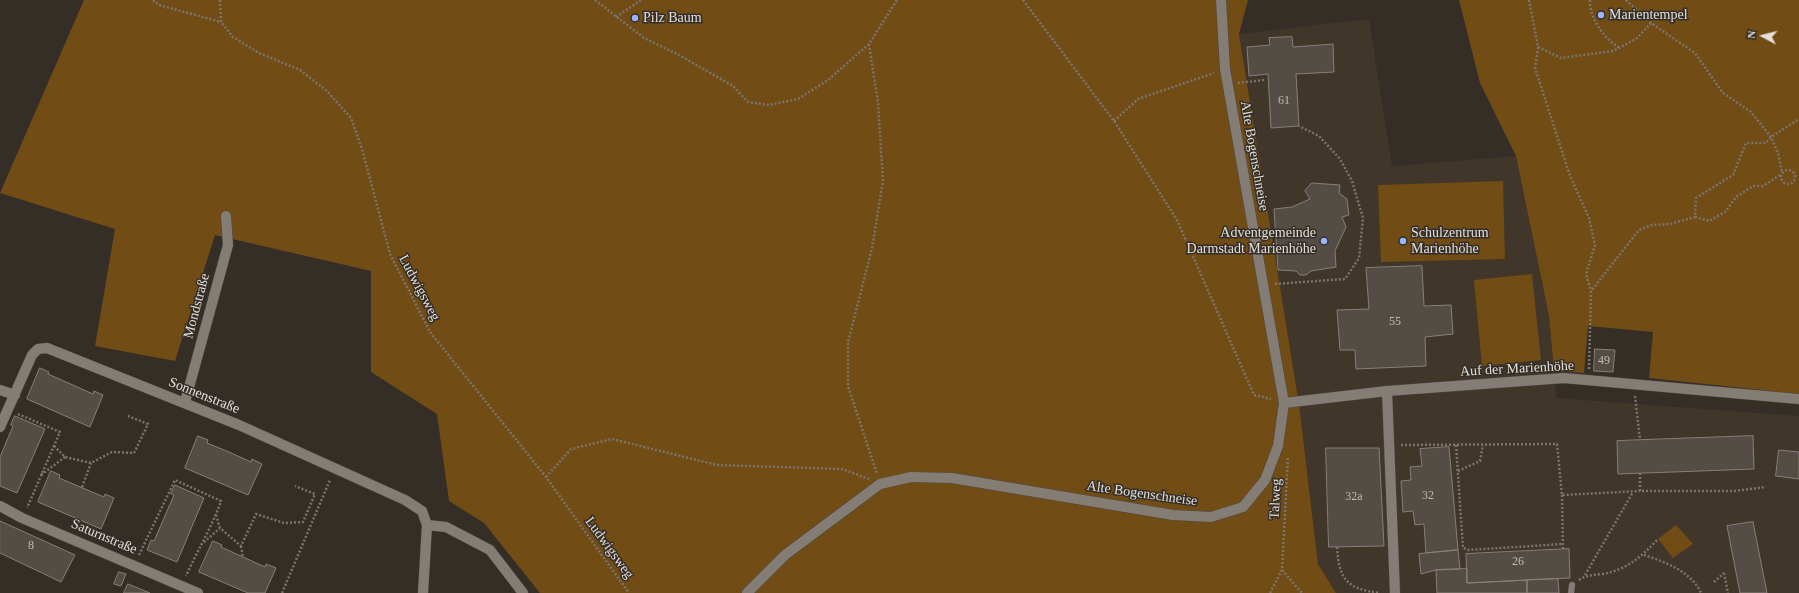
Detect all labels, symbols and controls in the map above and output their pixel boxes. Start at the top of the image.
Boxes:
place label: Marientempel [1609,7,1688,23]
place label: Pilz Baum [643,10,702,26]
marker: Marientempel [1596,10,1606,20]
marker: Pilz Baum [630,13,640,23]
north arrow [1743,16,1783,56]
text: N [1745,30,1758,39]
house number: 61 [1278,94,1290,108]
street label: Alte Bogenschneise [1236,100,1272,212]
place label: Adventgemeinde Darmstadt Marienhöhe [1187,225,1316,258]
place label: Schulzentrum Marienhöhe [1411,225,1489,258]
marker: Adventgemeinde Darmstadt Marienhöhe [1319,236,1329,246]
marker: Schulzentrum Marienhöhe [1398,236,1408,246]
street label: Ludwigsweg [395,252,443,324]
street label: Mondstraße [180,272,214,340]
house number: 55 [1389,315,1401,329]
house number: 49 [1598,354,1610,368]
street label: Auf der Marienhöhe [1459,358,1575,380]
street label: Sonnenstraße [166,374,242,418]
street label: Alte Bogenschneise [1086,478,1198,510]
street label: Talweg [1267,478,1285,520]
house number: 32 [1422,489,1434,503]
house number: 32a [1345,490,1363,504]
street label: Ludwigsweg [581,514,637,582]
street label: Saturnstraße [69,516,139,558]
house number: 8 [28,539,34,553]
house number: 26 [1512,555,1524,569]

